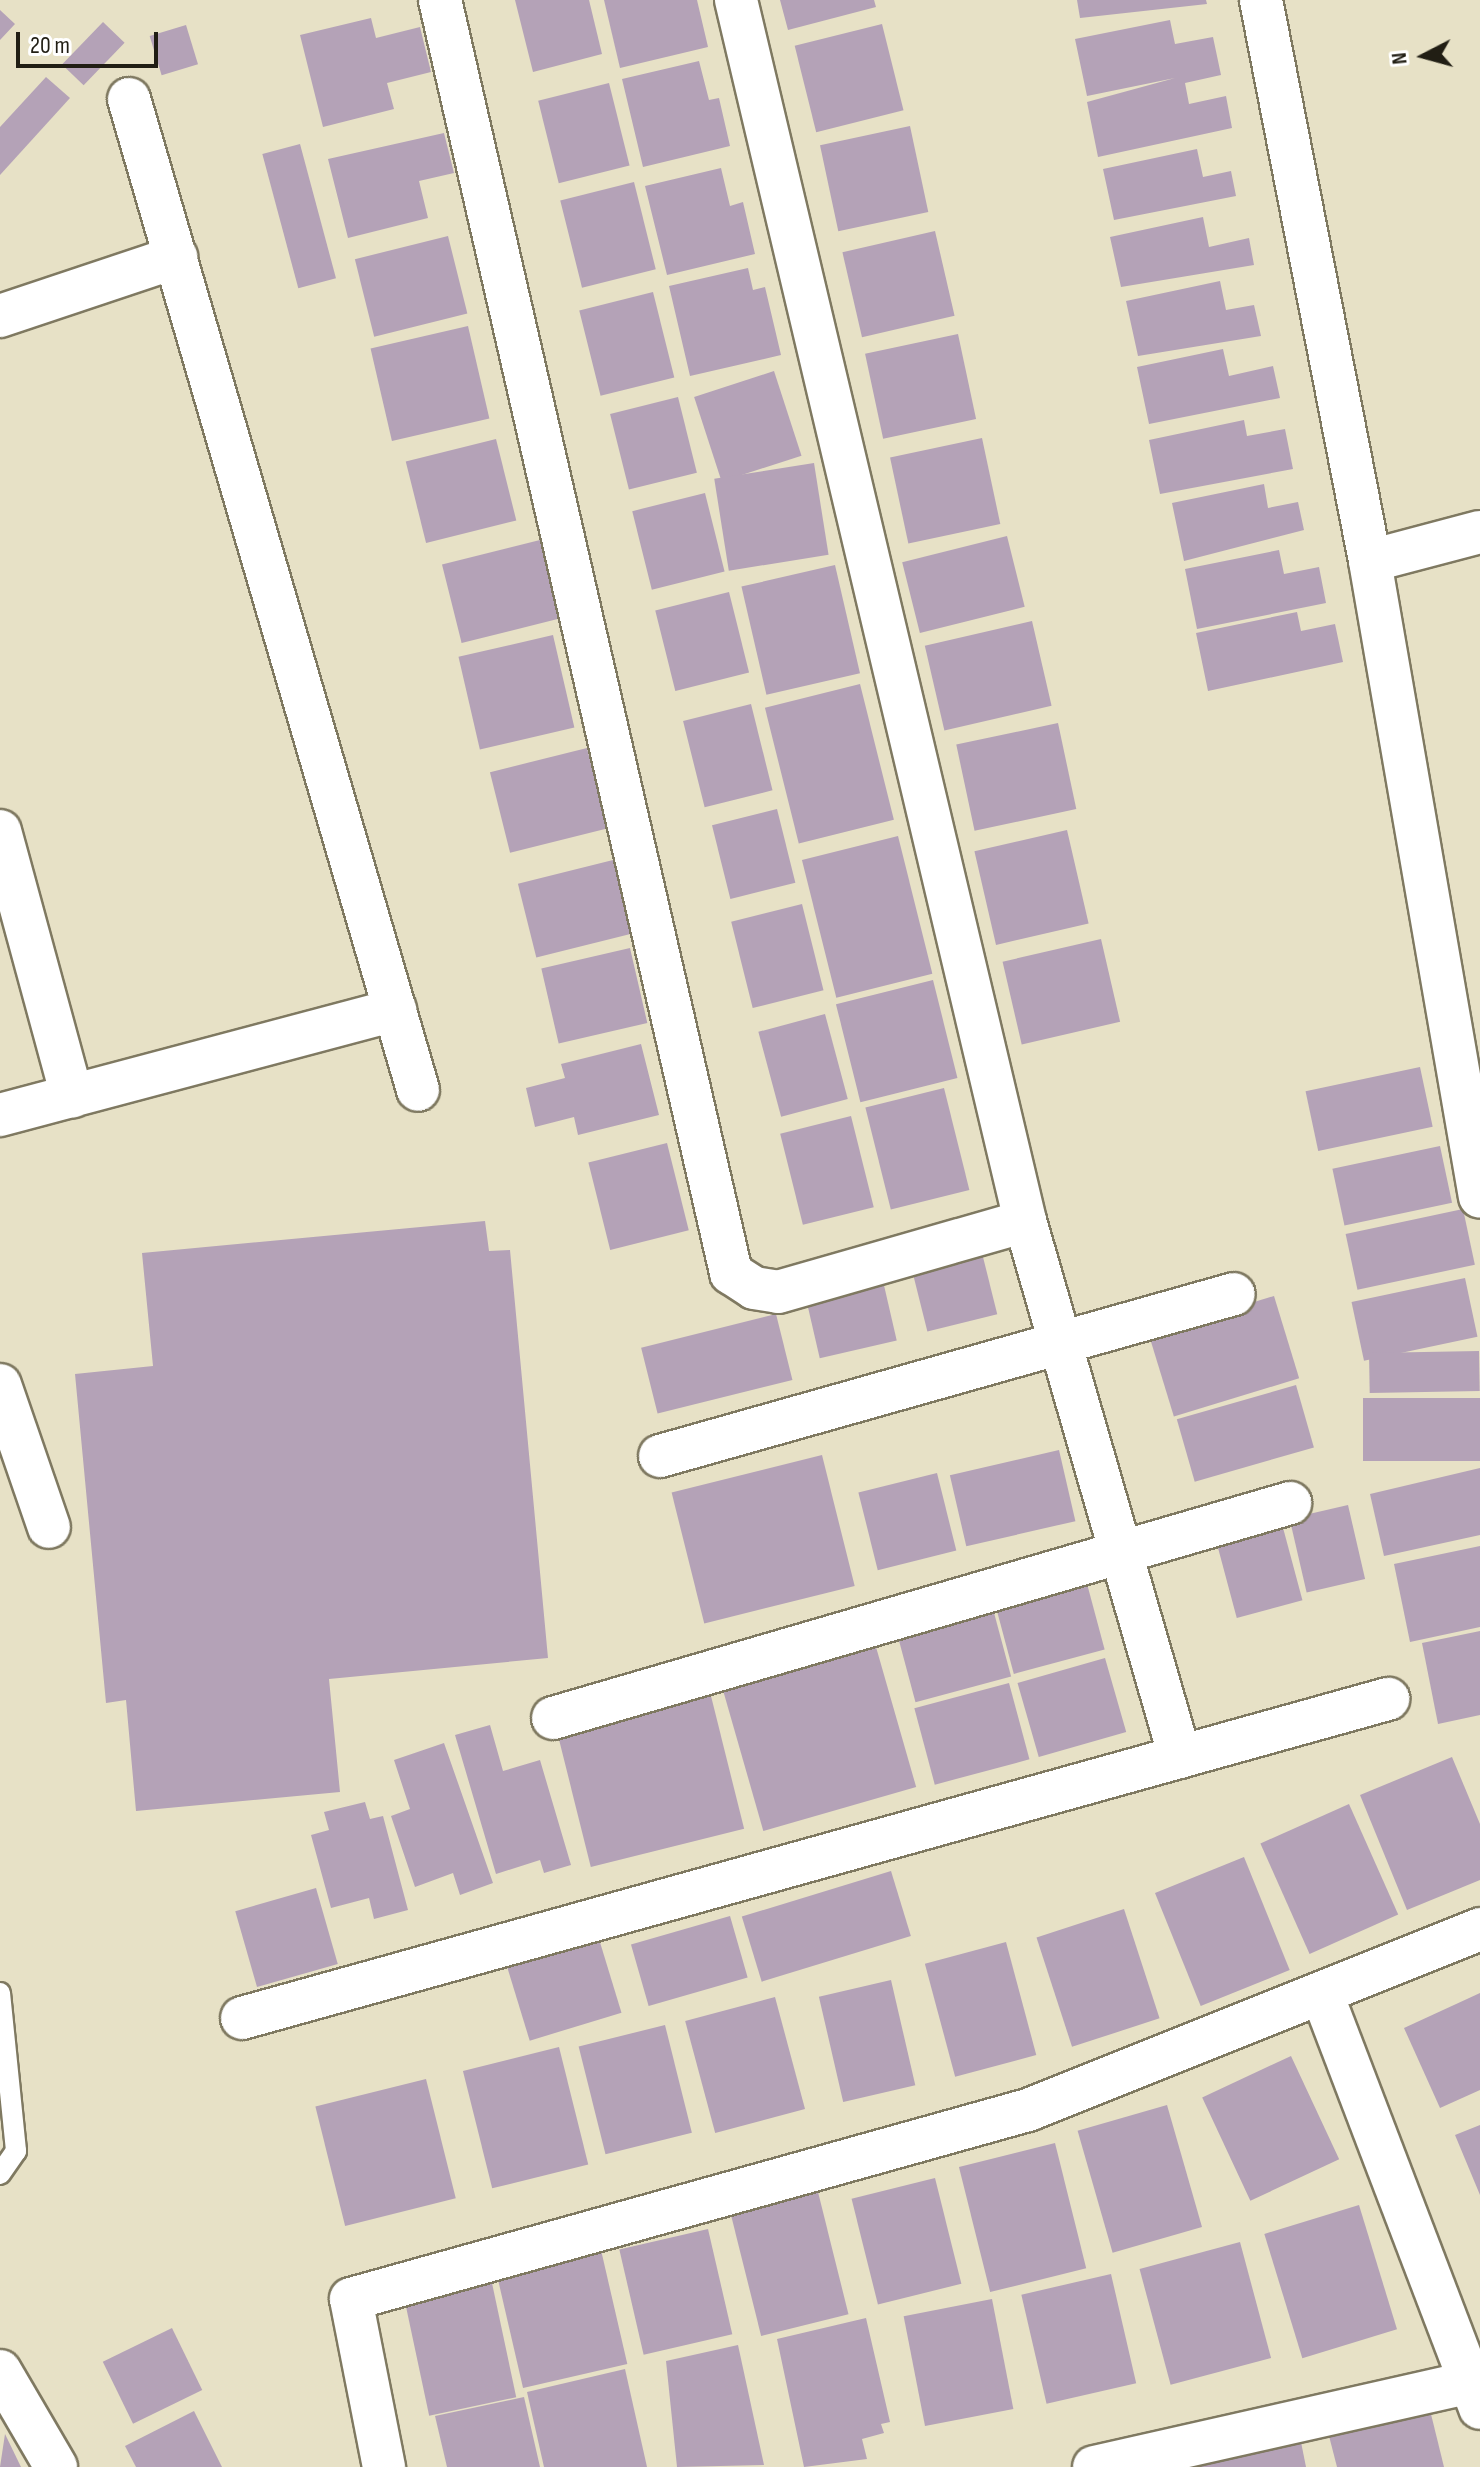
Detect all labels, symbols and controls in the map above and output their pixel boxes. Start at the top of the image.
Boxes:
scale bar [20,16,162,66]
north arrow [1384,16,1464,96]
text: 20 m [30,31,70,60]
text: N [1386,51,1414,66]

